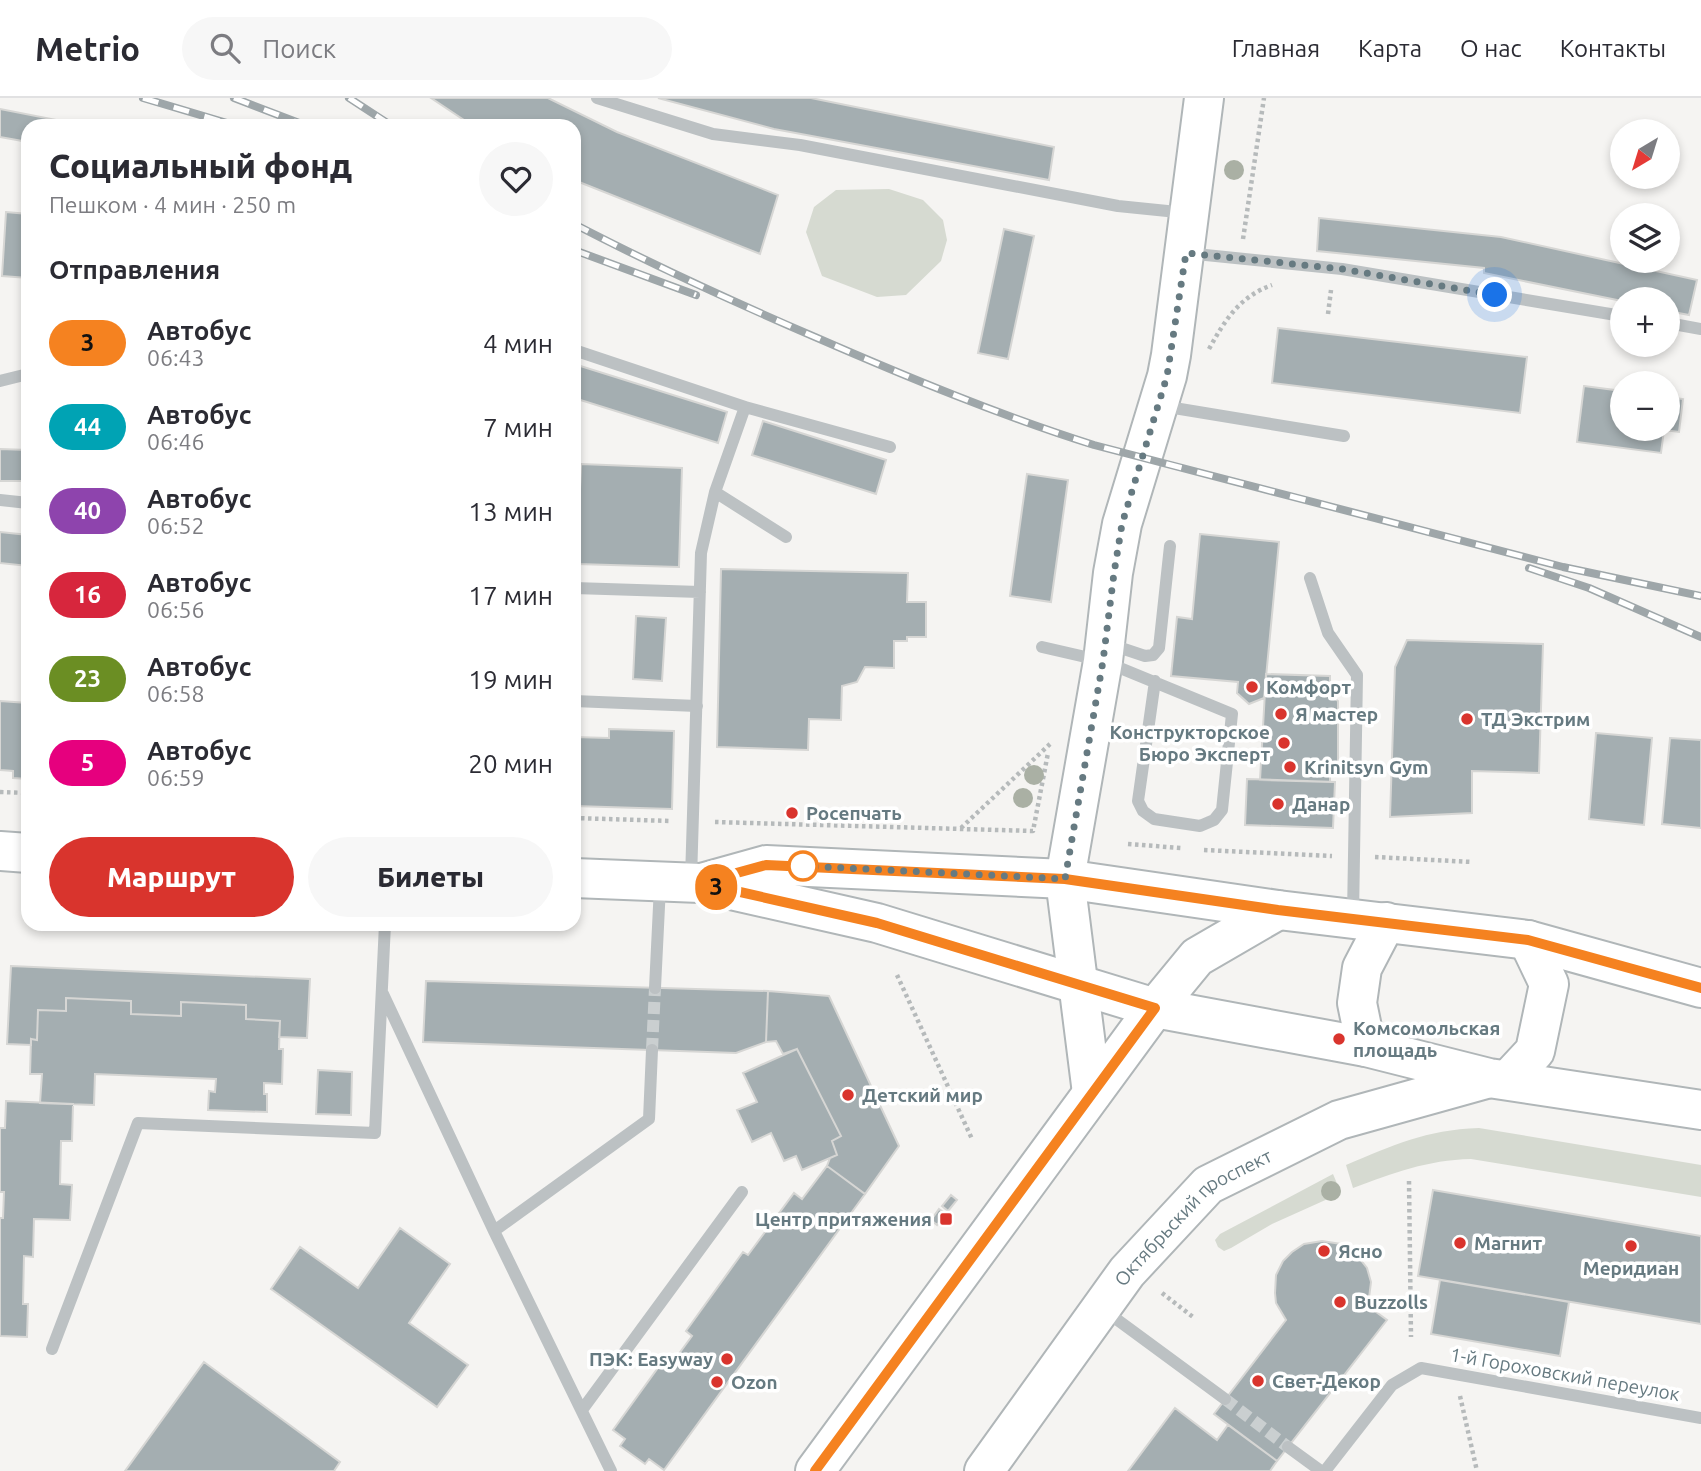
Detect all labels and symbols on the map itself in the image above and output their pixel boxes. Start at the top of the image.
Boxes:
north arrow [1610,119,1680,189]
your location [1477,277,1512,312]
place label: Комфорт [1266,676,1351,698]
marker: Комфорт [1244,679,1260,695]
place label: Я мастер [1295,703,1378,725]
marker: Я мастер [1273,706,1289,722]
place label: ТД Экстрим [1481,708,1590,730]
marker: ТД Экстрим [1459,711,1475,727]
place label: Конструкторское Бюро Эксперт [1109,721,1270,765]
marker: Конструкторское Бюро Эксперт [1276,735,1292,751]
place label: Krinitsyn Gym [1304,756,1428,778]
marker: Krinitsyn Gym [1282,759,1298,775]
place label: Данар [1292,793,1350,815]
marker: Данар [1270,796,1286,812]
place label: Росепчать [806,802,902,824]
marker: Росепчать [784,805,800,821]
unlabelled marker [788,851,818,881]
line badge: 3 [693,864,739,910]
place label: Комсомольская площадь [1353,1017,1500,1061]
marker: Комсомольская площадь [1331,1031,1347,1047]
place label: Детский мир [862,1084,983,1106]
marker: Детский мир [840,1087,856,1103]
street label: Октябрьский проспект [1110,1144,1276,1290]
place label: Центр притяжения [755,1208,932,1230]
marker: Центр притяжения [938,1211,954,1227]
place label: Магнит [1474,1232,1542,1254]
marker: Магнит [1452,1235,1468,1251]
marker: Меридиан [1623,1238,1639,1254]
place label: Ясно [1338,1240,1383,1262]
marker: Ясно [1316,1243,1332,1259]
place label: Меридиан [1583,1257,1679,1279]
place label: Buzzolls [1354,1291,1428,1313]
marker: Buzzolls [1332,1294,1348,1310]
street label: 1-й Гороховский переулок [1448,1343,1682,1405]
place label: ПЭК: Easyway [589,1348,713,1370]
marker: ПЭК: Easyway [719,1351,735,1367]
place label: Свет-Декор [1272,1370,1381,1392]
place label: Ozon [731,1371,778,1393]
marker: Свет-Декор [1250,1373,1266,1389]
marker: Ozon [709,1374,725,1390]

